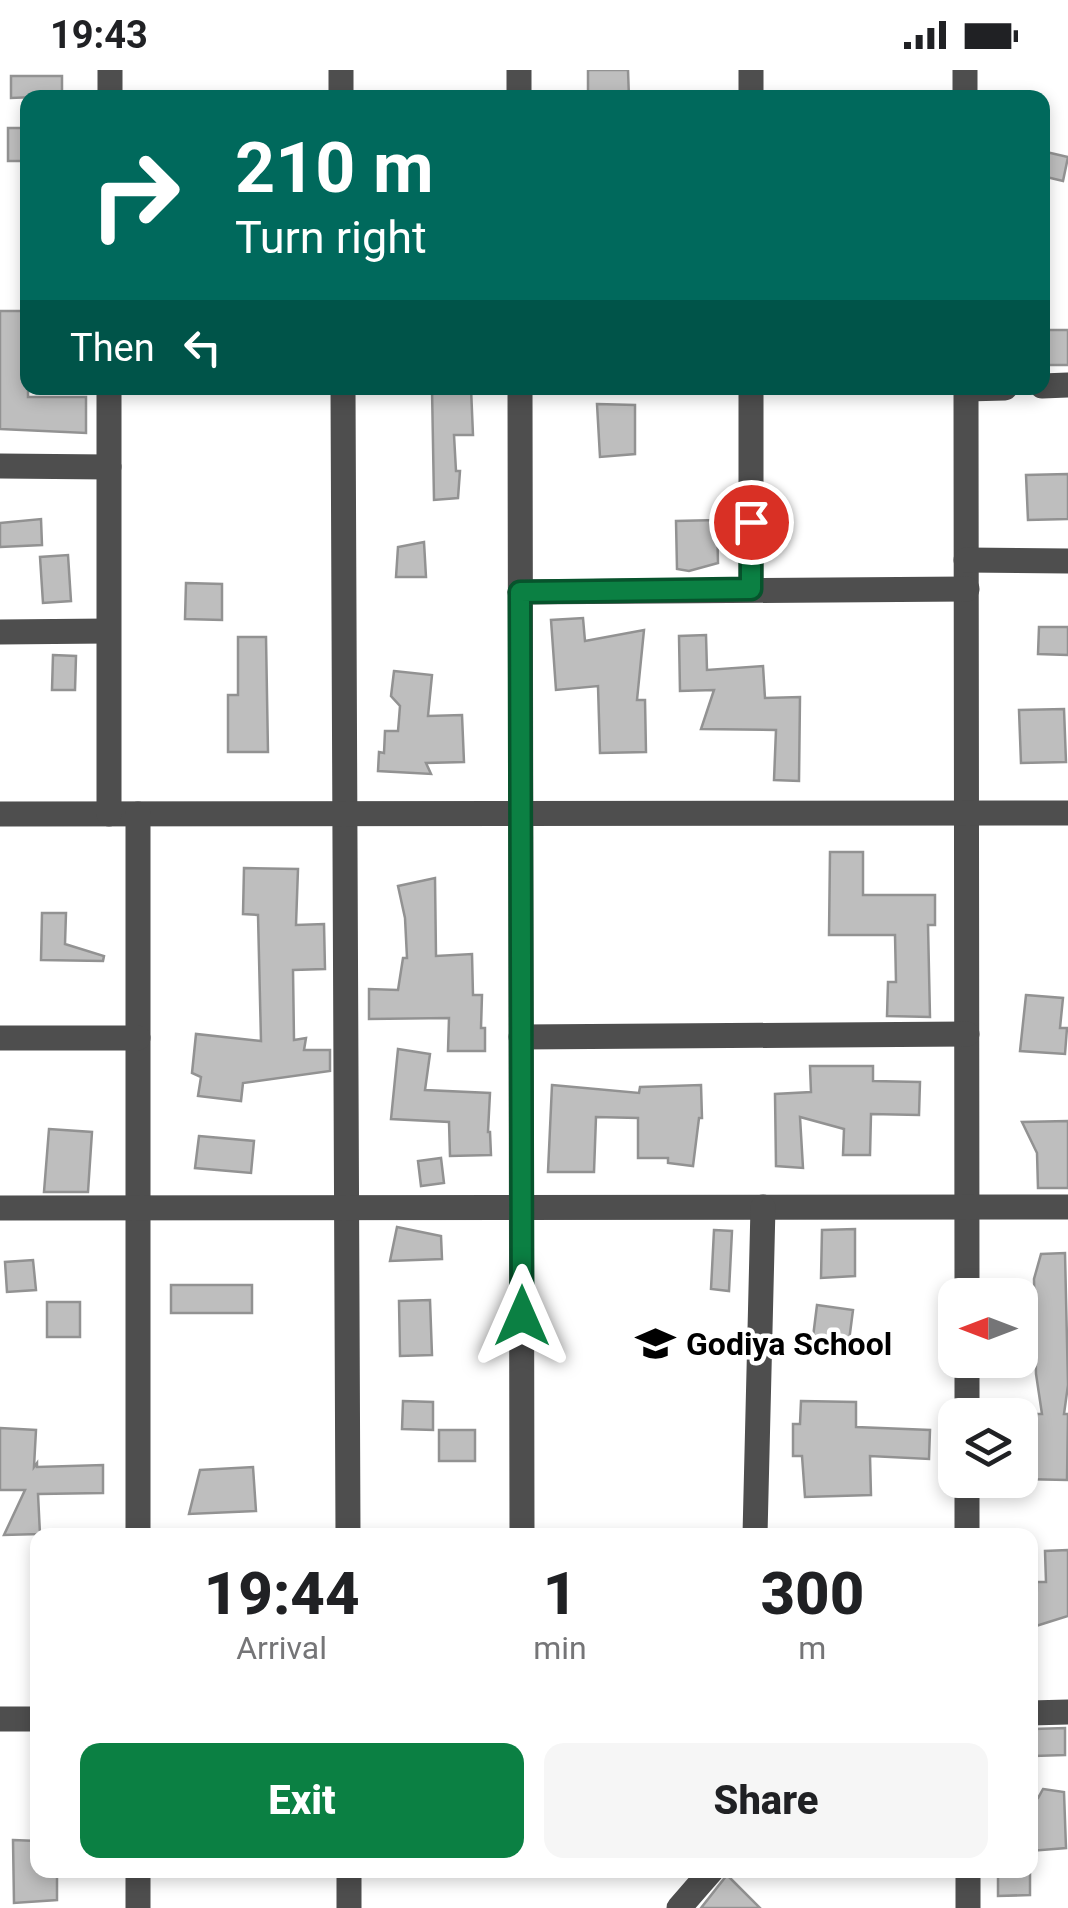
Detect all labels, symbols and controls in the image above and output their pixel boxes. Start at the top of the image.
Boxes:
text: 19:43 [50,13,148,57]
text: 210 m [235,127,434,209]
icon: right [70,130,200,260]
text: Turn right [235,211,427,264]
icon: left [175,320,230,375]
text: Then [70,326,155,370]
pin [709,480,794,565]
icon: arrive [724,495,779,550]
position arrow [470,1264,574,1368]
north arrow [938,1278,1038,1378]
map controls [938,1278,1038,1498]
school or university icon: Godiya School [635,1323,677,1365]
place label: Godiya School [686,1325,892,1363]
button: layers [938,1398,1038,1498]
text: 19:44 [204,1558,360,1629]
text: 1 [543,1558,577,1629]
text: 300 [760,1558,864,1629]
text: Arrival [236,1629,327,1667]
text: min [533,1629,587,1667]
text: m [798,1629,826,1667]
button: Exit [80,1743,524,1858]
button: Share [544,1743,988,1858]

